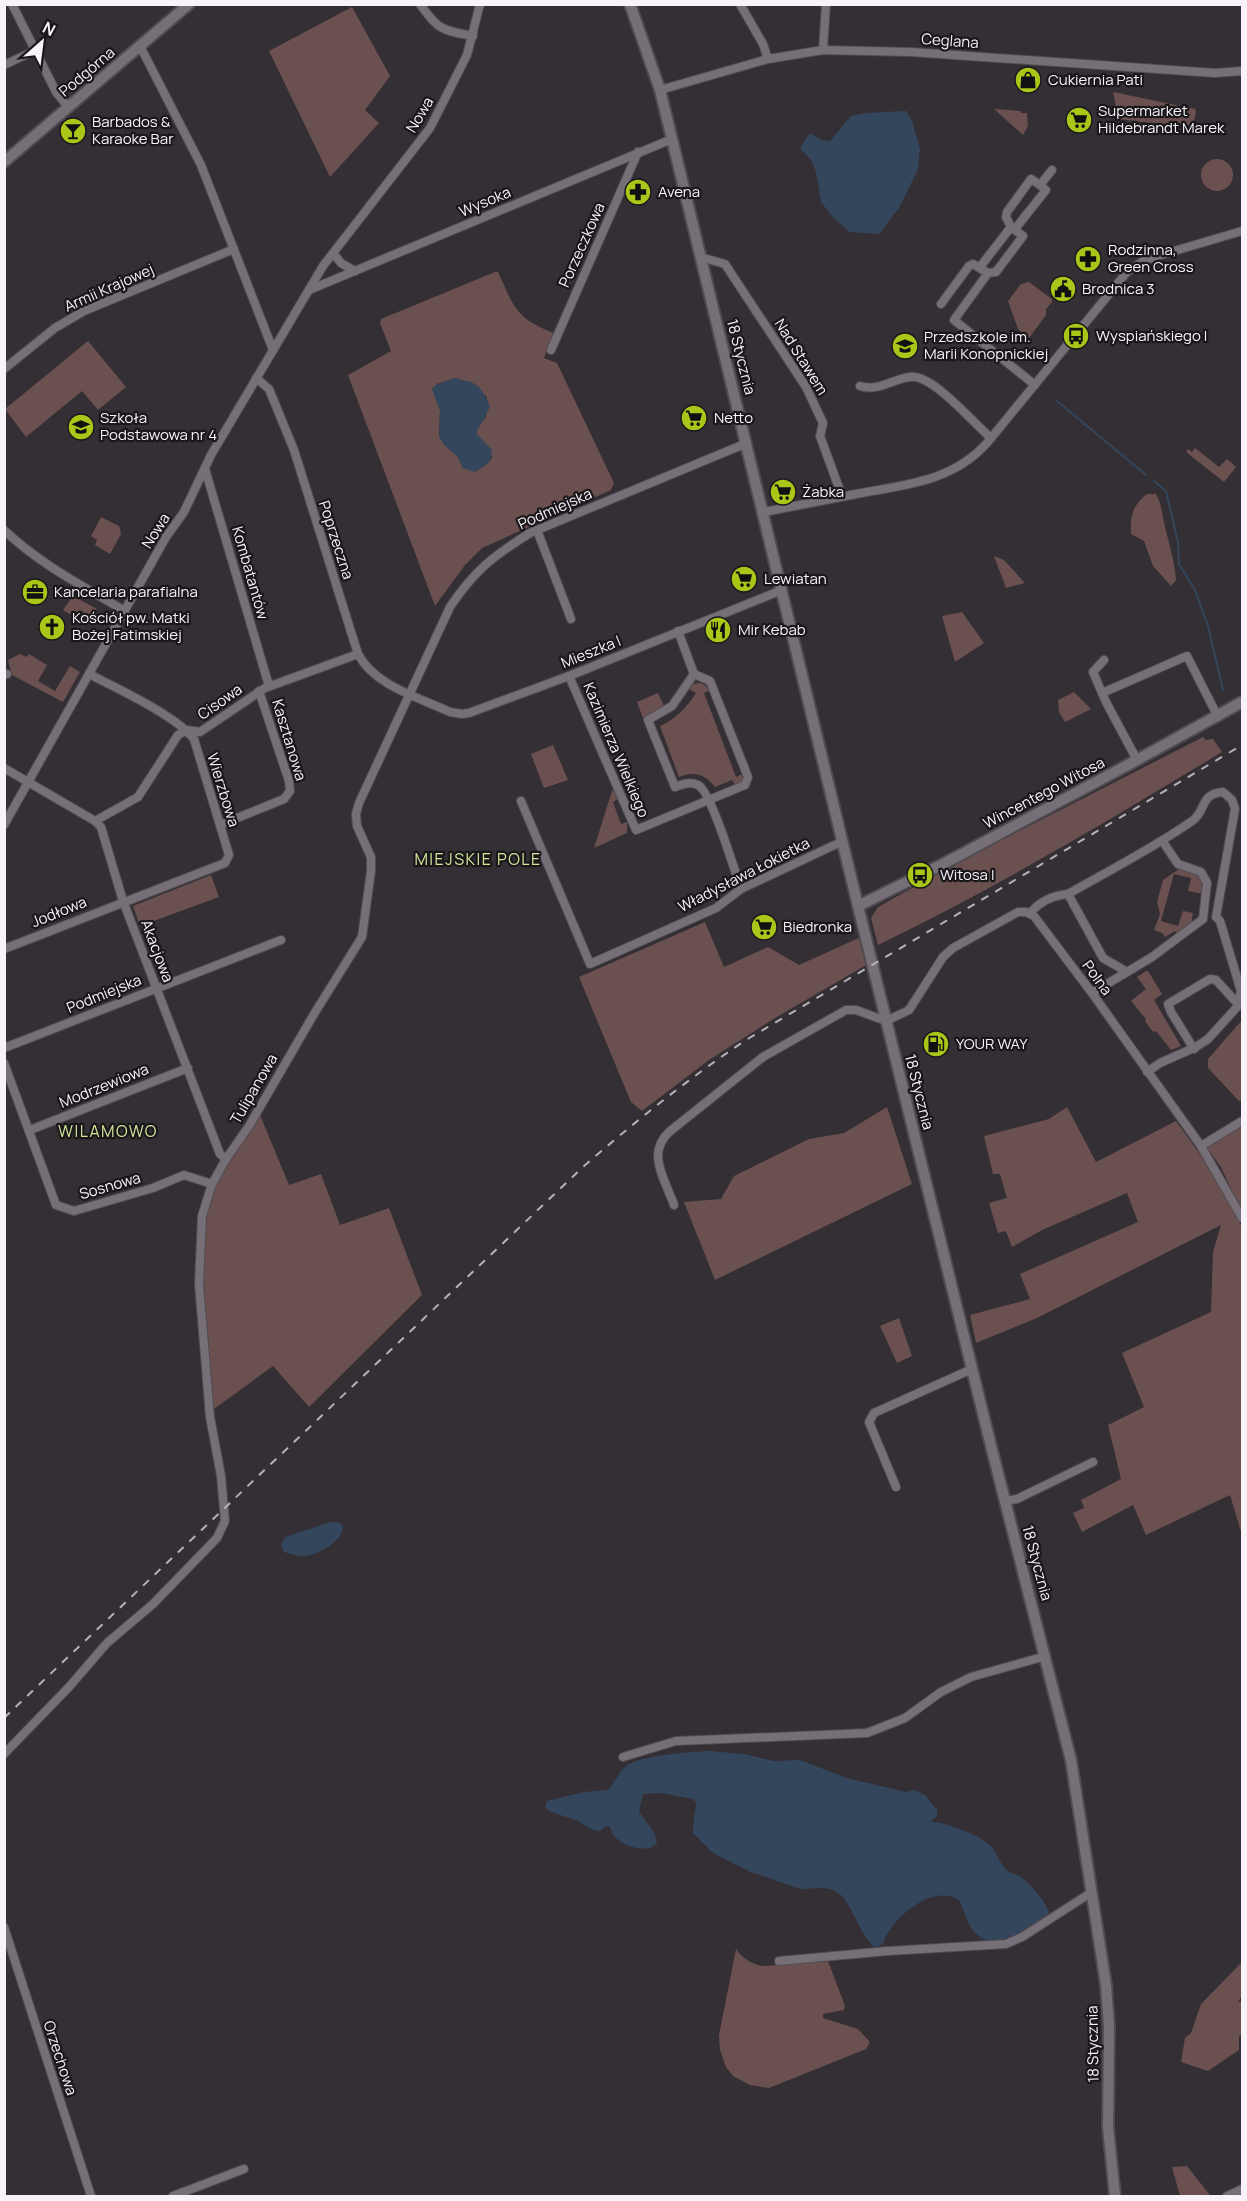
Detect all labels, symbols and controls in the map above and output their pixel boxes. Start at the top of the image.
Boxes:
north arrow [12,12,72,72]
text: N [39,16,59,41]
street label: Ceglana [921,28,979,53]
street label: Podgórna [54,42,119,101]
shop icon: Cukiernia Pati [1013,65,1043,95]
place label: Cukiernia Pati [1048,69,1143,90]
street label: Nowa [401,93,438,137]
place label: Supermarket Hildebrandt Marek [1098,100,1225,138]
supermarket icon: Supermarket Hildebrandt Marek [1064,105,1094,135]
place label: Barbados & Karaoke Bar [92,111,174,149]
bar icon: Barbados & Karaoke Bar [58,116,88,146]
pharmacy icon: Avena [623,177,653,207]
street label: Wysoka [456,181,514,222]
place label: Avena [658,181,700,202]
street label: Porzeczkowa [553,199,610,291]
place label: Rodzinna, Green Cross [1108,239,1194,277]
pharmacy icon: Rodzinna, Green Cross [1073,244,1103,274]
street label: Armii Krajowej [61,258,157,317]
public building icon: Brodnica 3 [1048,274,1078,304]
place label: Brodnica 3 [1082,278,1155,299]
street label: Nad Stawem [770,315,833,399]
street label: 18 Stycznia [722,317,761,397]
bus stop icon: Wyspiańskiego I [1061,321,1091,351]
place label: Wyspiańskiego I [1096,325,1207,346]
place label: Przedszkole im. Marii Konopnickiej [924,326,1048,364]
school or university icon: Przedszkole im. Marii Konopnickiej [890,331,920,361]
supermarket icon: Netto [679,403,709,433]
place label: Szkoła Podstawowa nr 4 [100,407,217,445]
place label: Netto [714,407,753,428]
school or university icon: Szkoła Podstawowa nr 4 [66,412,96,442]
supermarket icon: Żabka [768,477,798,507]
place label: Żabka [802,481,844,502]
street label: Podmiejska [514,483,595,534]
street label: Poprzeczna [314,498,359,582]
street label: Nowa [137,509,175,553]
street label: Kombatantów [227,524,274,622]
supermarket icon: Lewiatan [729,564,759,594]
place label: Lewiatan [764,568,827,589]
office icon: Kancelaria parafialna [20,577,50,607]
place label: Kancelaria parafialna [54,581,198,602]
place label: Kościół pw. Matki Bożej Fatimskiej [72,607,190,645]
church icon: Kościół pw. Matki Bożej Fatimskiej [37,612,67,642]
restaurant icon: Mir Kebab [703,615,733,645]
place label: Mir Kebab [738,619,806,640]
street label: Mieszka I [558,630,624,673]
street label: Cisowa [193,679,246,725]
street label: Kazimierza Wielkiego [578,679,654,821]
street label: Kasztanowa [267,697,312,783]
street label: Wierzbowa [202,750,245,829]
street label: Wincentego Witosa [979,752,1108,833]
street label: Władysława Łokietka [674,832,813,917]
district label: MIEJSKIE POLE [414,848,542,870]
bus stop icon: Witosa I [905,860,935,890]
place label: Witosa I [940,864,994,885]
street label: Jodłowa [28,891,90,932]
supermarket icon: Biedronka [749,912,779,942]
place label: Biedronka [783,916,852,937]
street label: Akacjowa [136,917,179,985]
street label: Polna [1078,956,1117,1000]
street label: Podmiejska [63,969,144,1018]
fuel station icon: YOUR WAY [921,1029,951,1059]
place label: YOUR WAY [956,1033,1028,1054]
street label: Tulipanowa [225,1050,282,1128]
street label: 18 Stycznia [900,1052,939,1132]
street label: Modrzewiowa [56,1058,152,1113]
district label: WILAMOWO [58,1120,158,1142]
street label: Sosnowa [77,1167,143,1204]
street label: 18 Stycznia [1017,1523,1058,1603]
street label: 18 Stycznia [1081,2005,1104,2083]
street label: Orzechowa [39,2018,82,2098]

